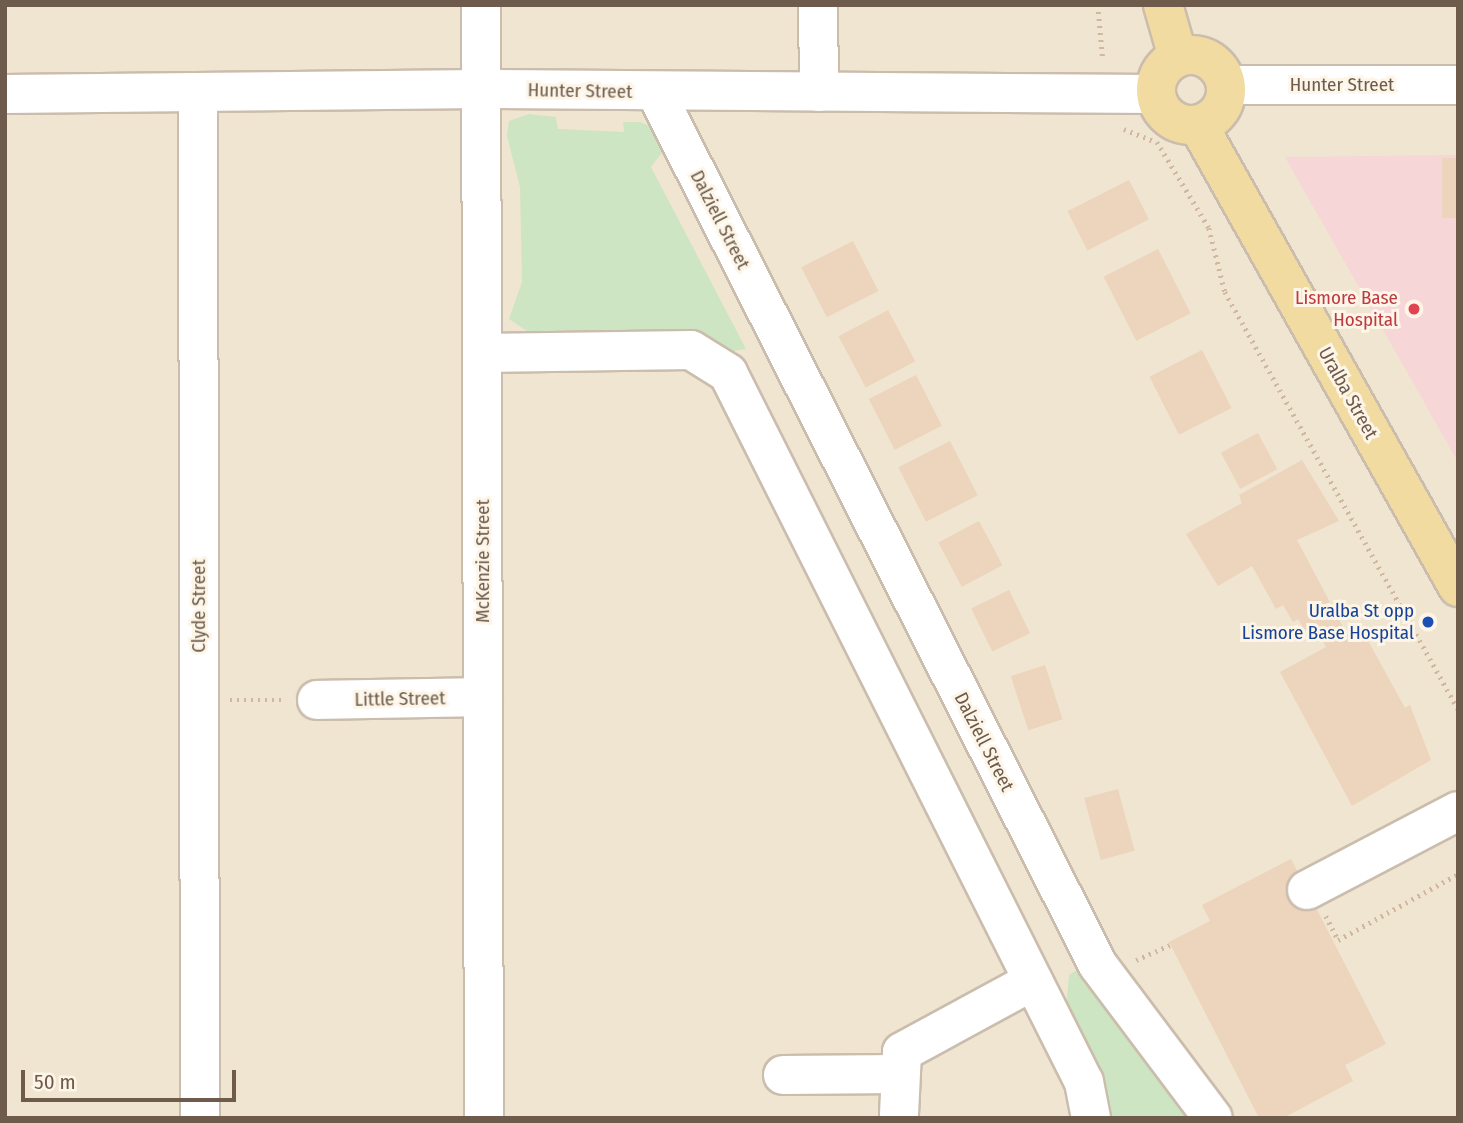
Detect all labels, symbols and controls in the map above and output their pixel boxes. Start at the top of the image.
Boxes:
street label: Hunter Street [1290,74,1394,96]
street label: Hunter Street [528,79,632,103]
street label: Dalziell Street [685,167,755,273]
place label: Lismore Base Hospital [1295,287,1398,331]
marker: Lismore Base Hospital [1404,299,1424,319]
street label: Uralba Street [1313,343,1383,443]
street label: McKenzie Street [472,499,494,623]
street label: Clyde Street [188,559,210,653]
place label: Uralba St opp Lismore Base Hospital [1242,600,1414,644]
marker: Uralba St opp Lismore Base Hospital [1420,614,1436,630]
street label: Little Street [354,687,446,711]
street label: Dalziell Street [949,689,1019,795]
scale bar [24,1056,240,1100]
text: 50 m [34,1069,76,1095]

